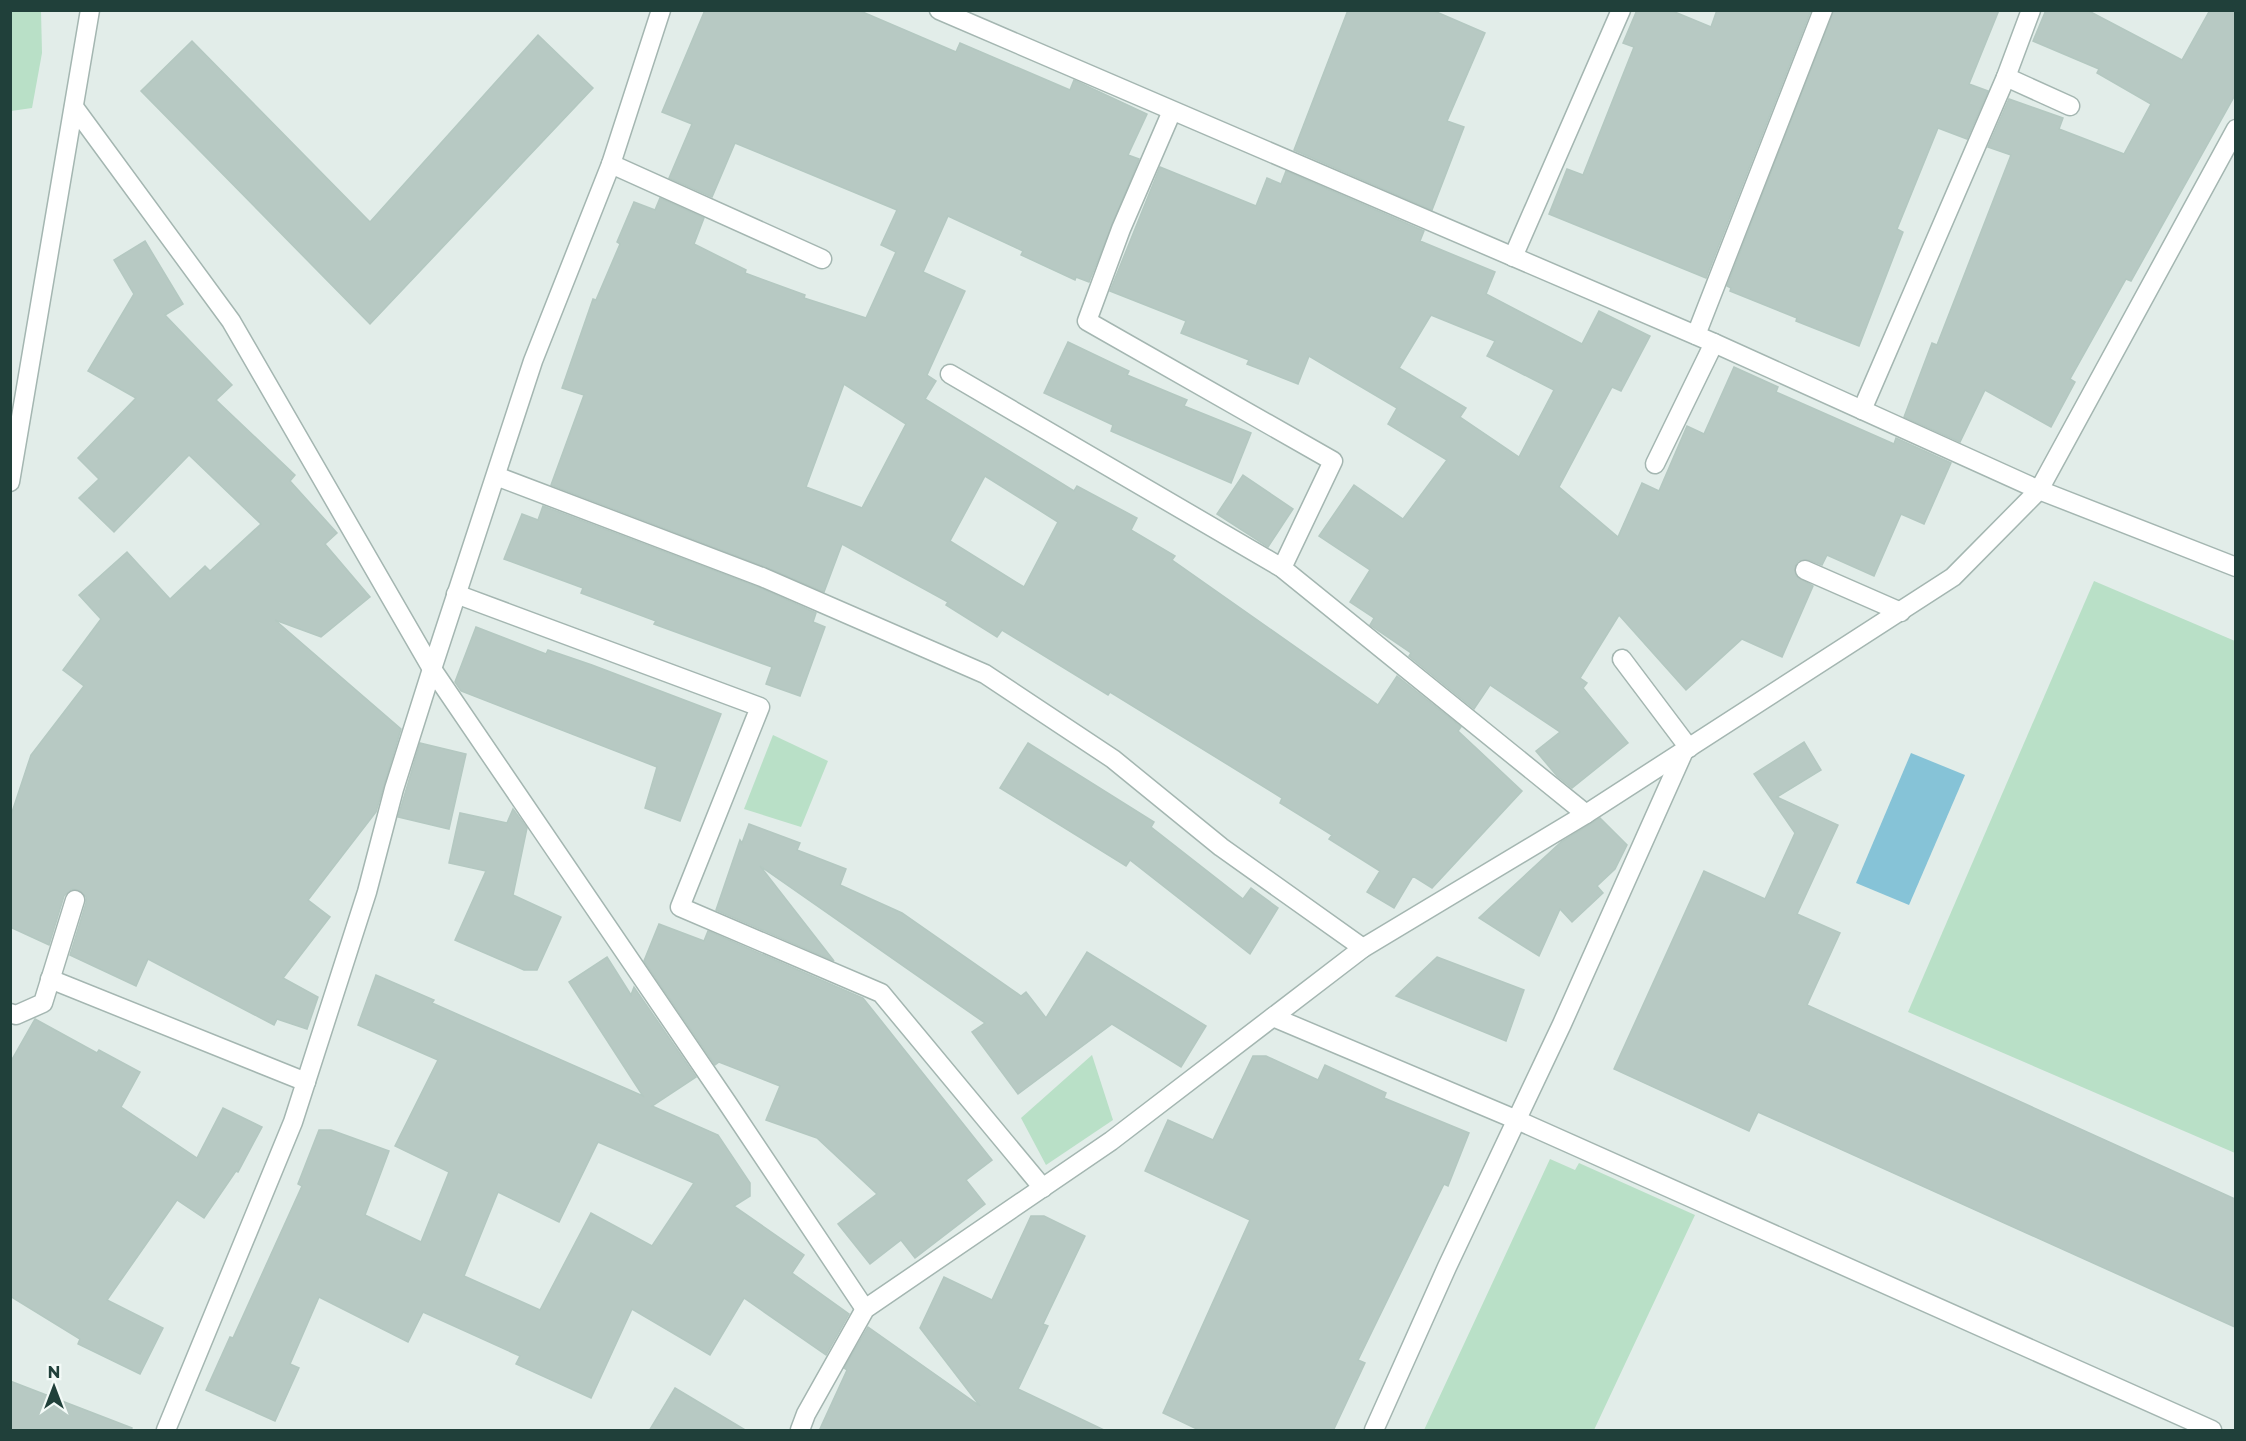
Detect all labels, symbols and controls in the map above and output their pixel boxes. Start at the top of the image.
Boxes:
north arrow [24,1357,84,1417]
text: N [48,1363,60,1382]

